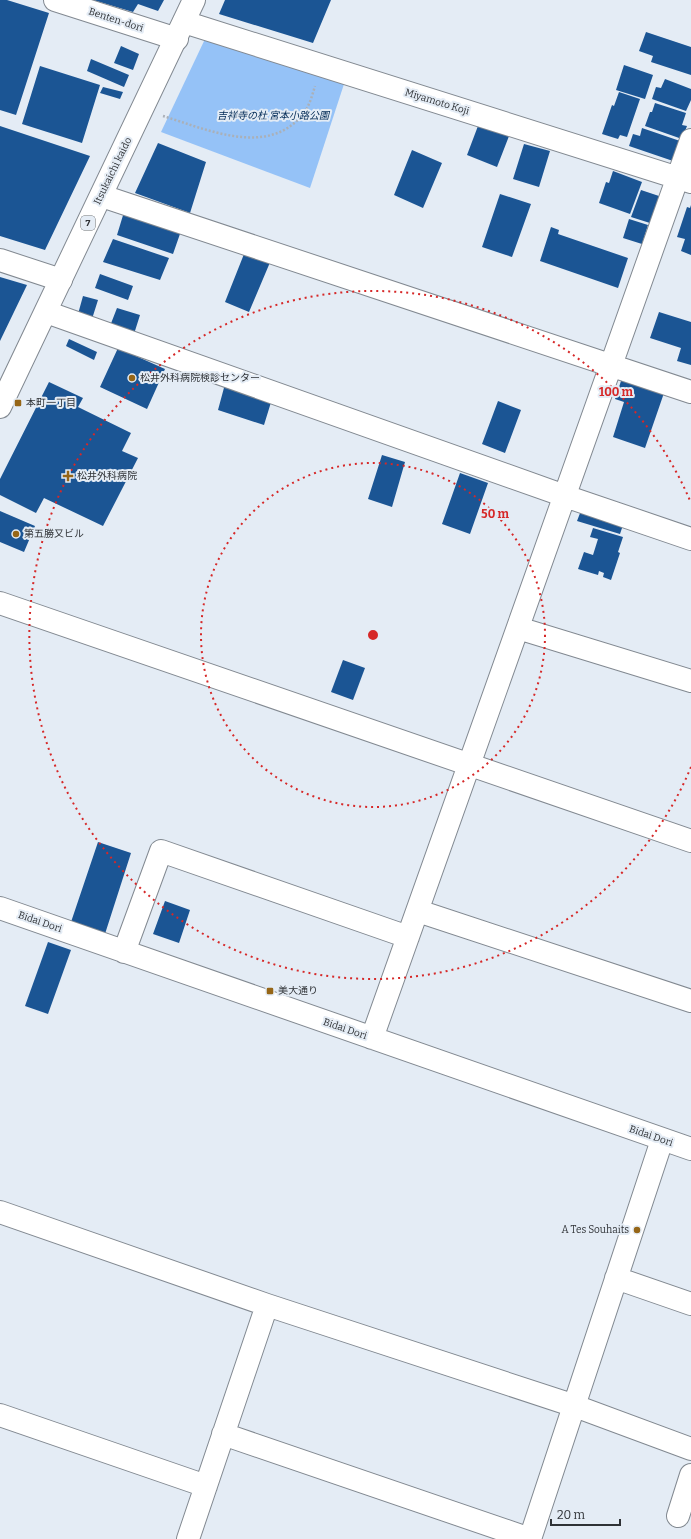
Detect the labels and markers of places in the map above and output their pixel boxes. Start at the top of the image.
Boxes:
place label: 松井外科病院検診センター [140,372,260,384]
marker: 松井外科病院検診センター [127,373,137,383]
place label: 本町一丁目 [26,397,76,409]
marker: 本町一丁目 [13,398,23,408]
marker: 松井外科病院 [62,470,74,482]
place label: 松井外科病院 [77,470,137,482]
place label: 第五勝又ビル [24,528,84,540]
marker: 第五勝又ビル [11,529,21,539]
centre of rings [366,628,380,642]
place label: 美大通り [278,985,318,997]
marker: 美大通り [265,986,275,996]
place label: A Tes Souhaits [562,1224,629,1236]
marker: A Tes Souhaits [632,1225,642,1235]

